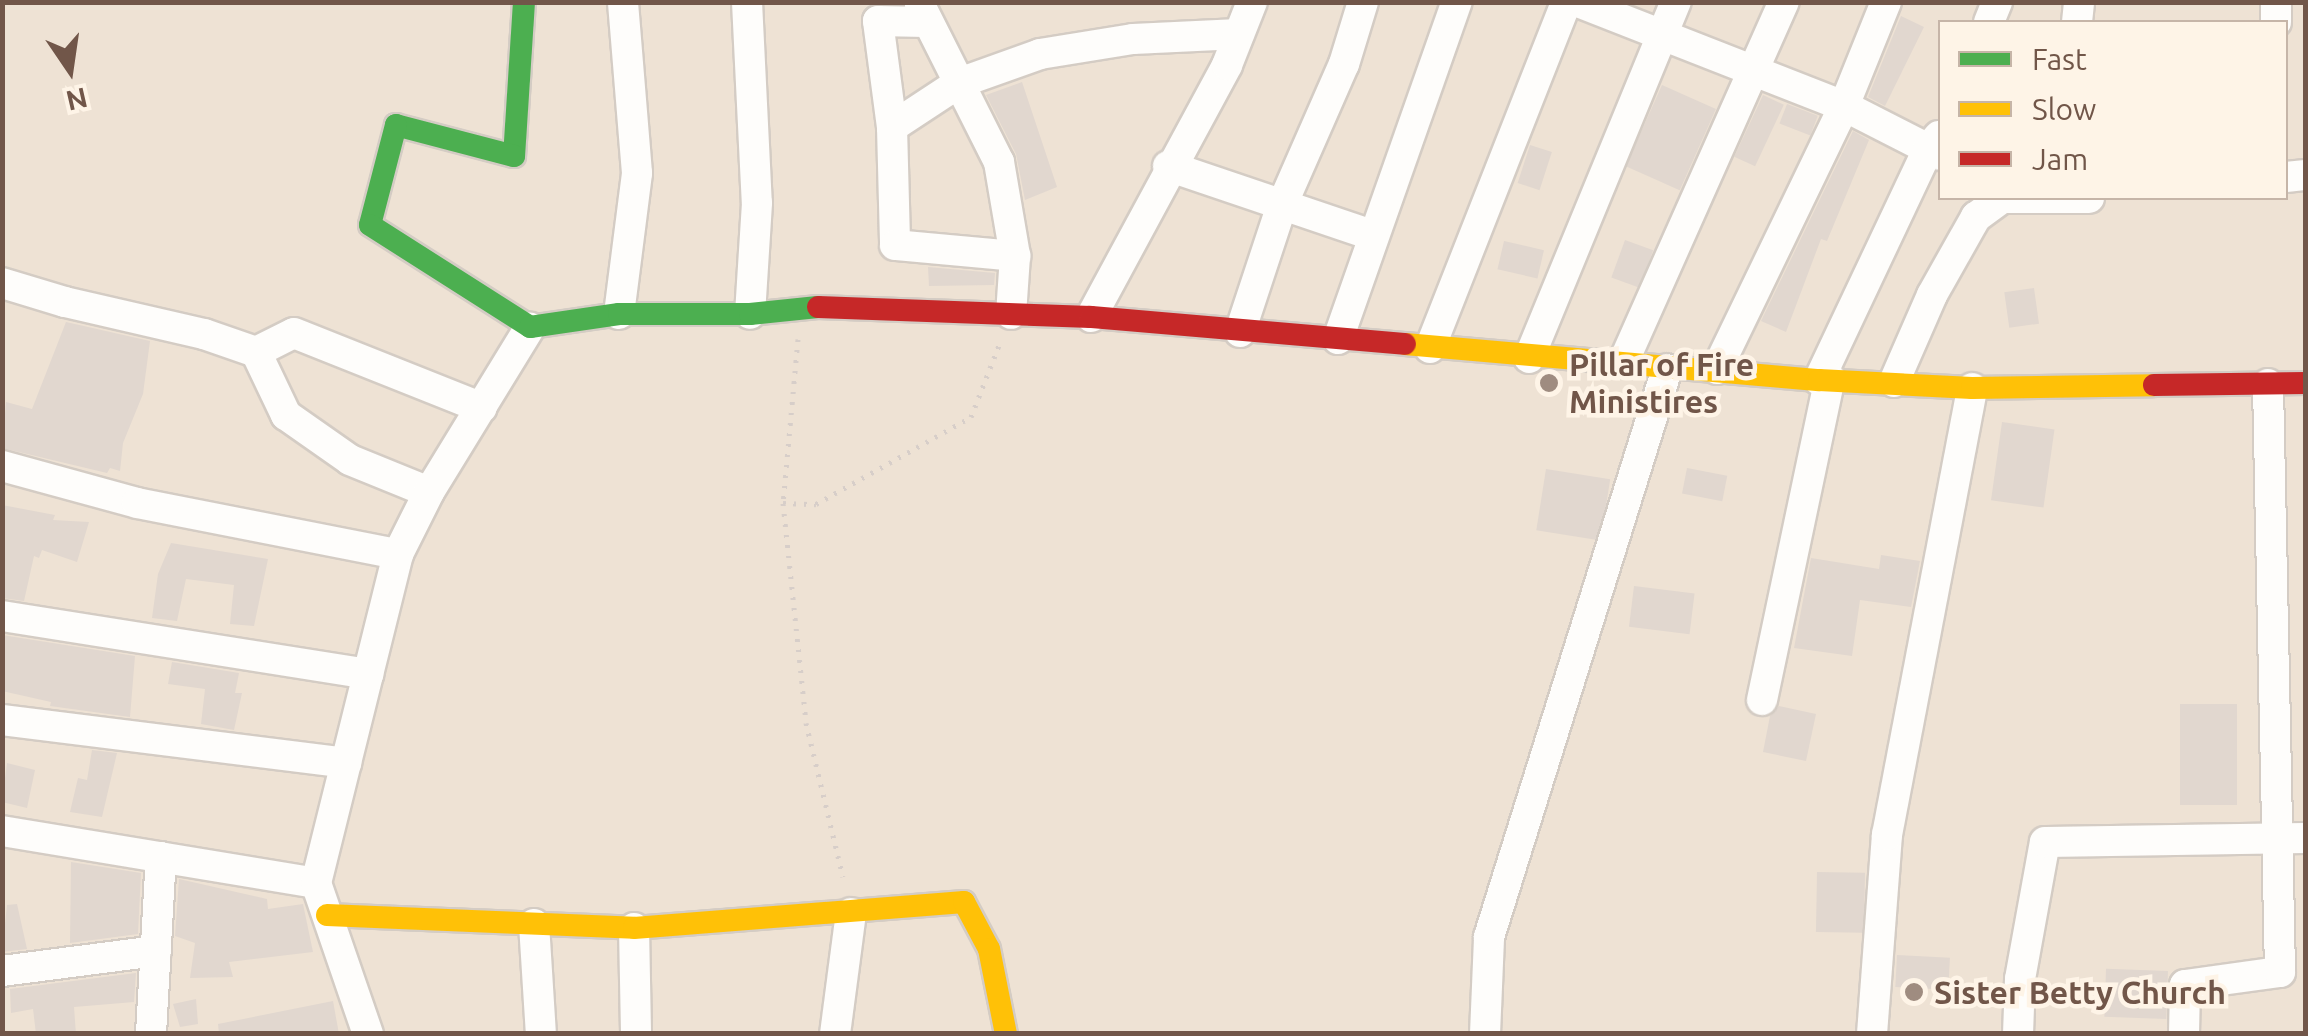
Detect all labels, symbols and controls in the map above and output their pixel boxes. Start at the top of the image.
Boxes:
north arrow [20,20,120,120]
legend [1938,20,2288,200]
text: Fast [2032,42,2087,76]
text: N [63,82,91,117]
text: Slow [2032,92,2096,126]
text: Jam [2032,142,2088,176]
place label: Pillar of Fire Ministires [1569,346,1754,421]
marker: Pillar of Fire Ministires [1538,372,1560,394]
place label: Sister Betty Church [1934,973,2226,1011]
marker: Sister Betty Church [1903,981,1925,1003]

